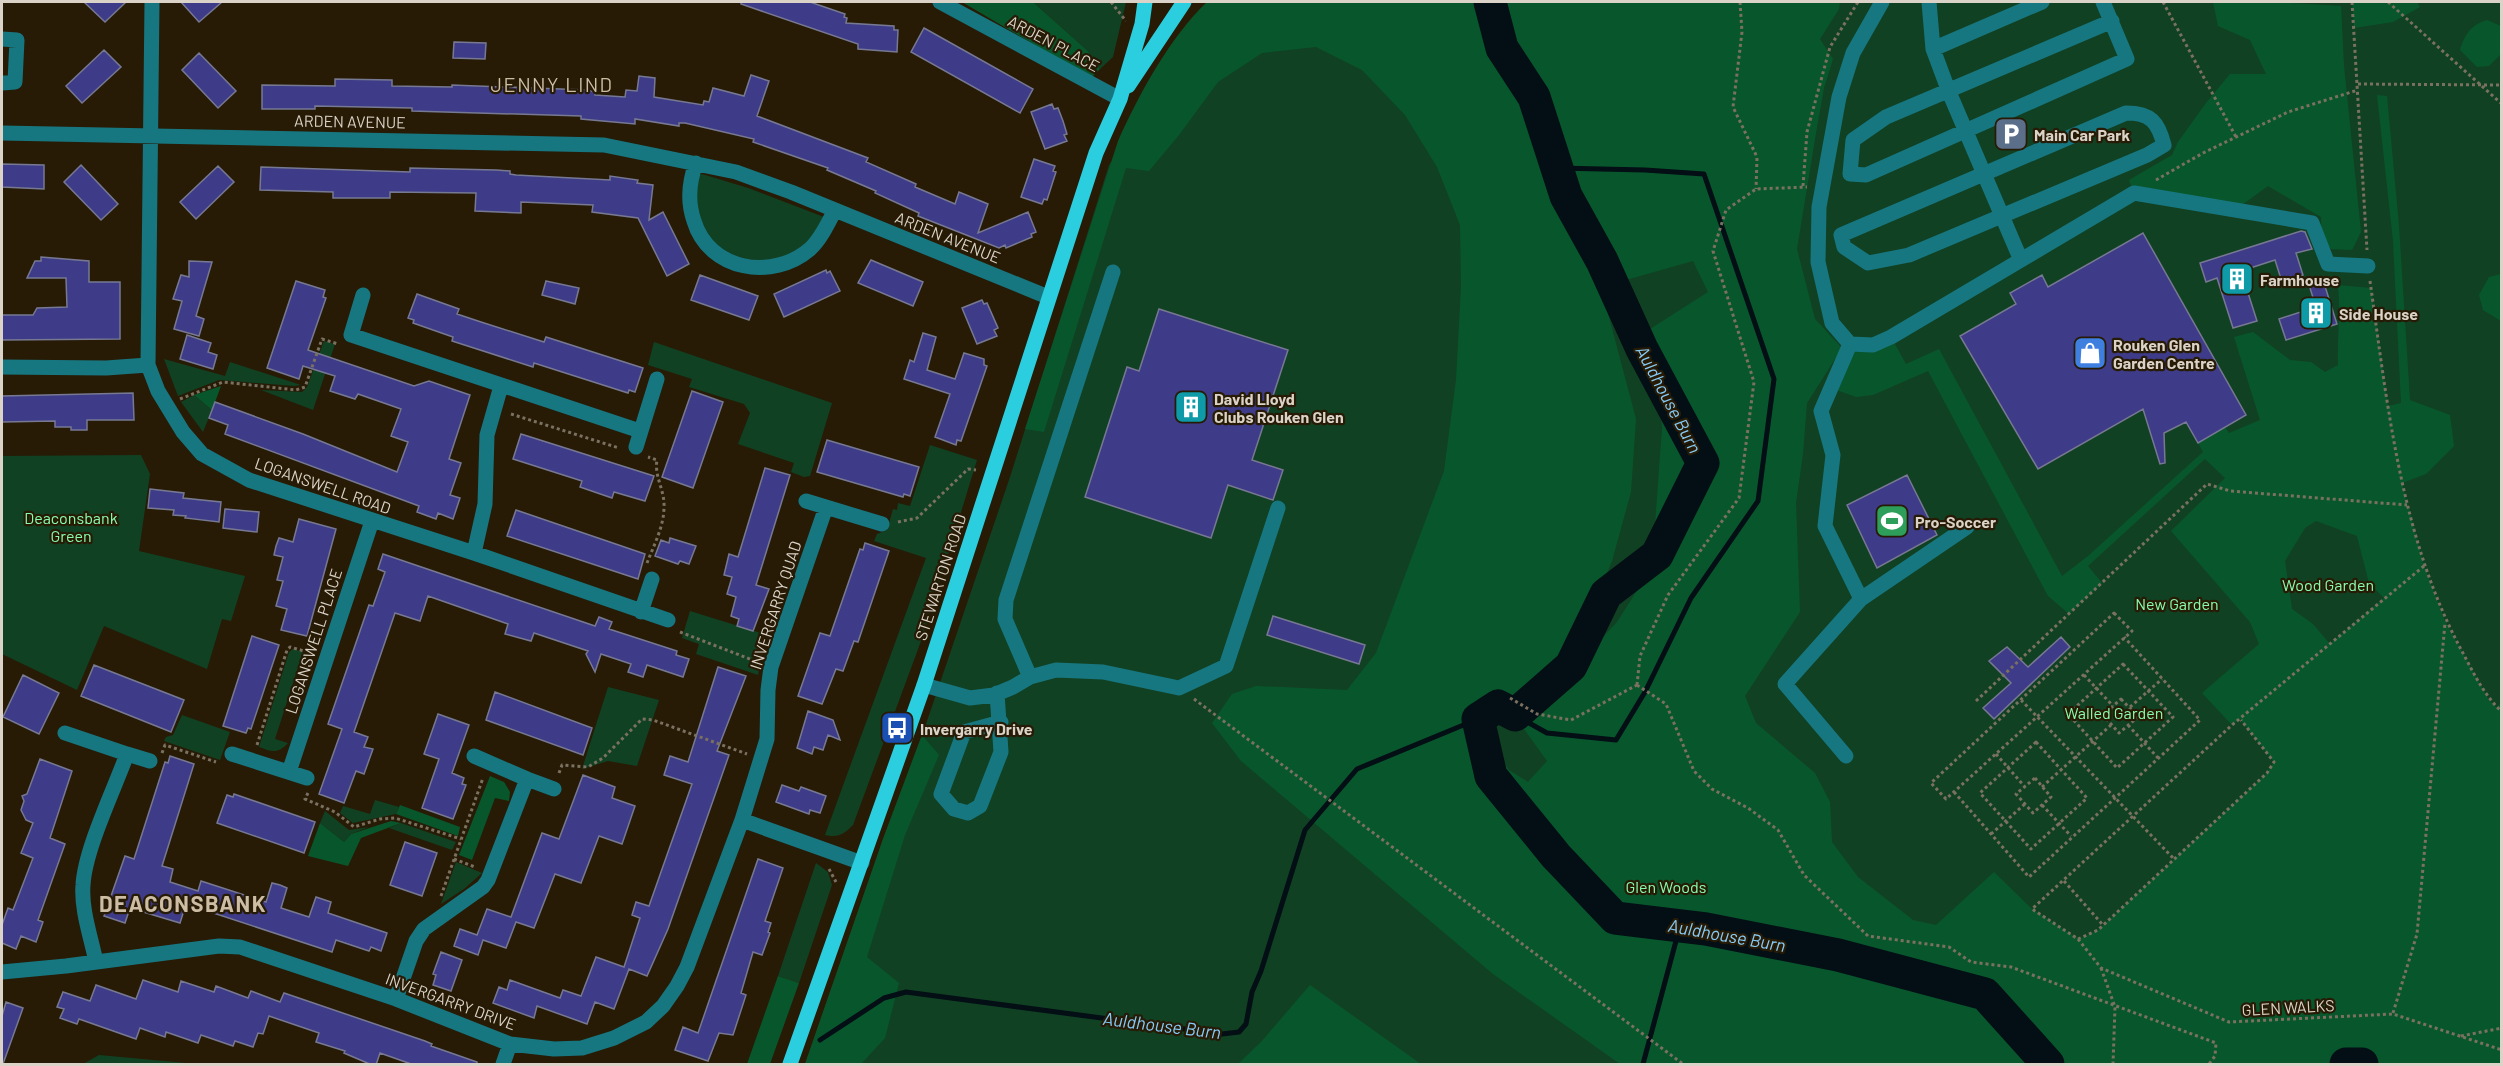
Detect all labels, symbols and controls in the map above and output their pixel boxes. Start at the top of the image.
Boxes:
street label: ARDEN PLACE [1005,11,1103,75]
district label: JENNY LIND [491,72,613,96]
street label: ARDEN AVENUE [294,111,406,131]
parking icon: Main Car Park [1993,116,2029,152]
place label: Main Car Park [2034,125,2130,144]
street label: ARDEN AVENUE [893,207,1003,267]
building icon: Farmhouse [2219,261,2255,297]
place label: Farmhouse [2260,270,2339,289]
building icon: Side House [2298,295,2334,331]
place label: Side House [2339,304,2418,323]
shop icon: Rouken Glen Garden Centre [2072,335,2108,371]
place label: Rouken Glen Garden Centre [2113,335,2215,372]
water label: Auldhouse Burn [1631,341,1707,457]
building icon: David Lloyd Clubs Rouken Glen [1173,389,1209,425]
place label: David Lloyd Clubs Rouken Glen [1214,389,1344,426]
street label: LOGANSWELL ROAD [252,453,394,517]
sports icon: Pro-Soccer [1874,503,1910,539]
park label: Deaconsbank Green [24,508,118,545]
street label: STEWARTON ROAD [911,511,969,643]
place label: Pro-Soccer [1915,512,1996,531]
street label: INVERGARRY QUAD [745,538,805,672]
street label: LOGANSWELL PLACE [281,566,345,716]
park label: Wood Garden [2282,575,2374,594]
park label: New Garden [2135,594,2219,613]
park label: Walled Garden [2065,703,2163,722]
bus stop icon: Invergarry Drive [879,710,915,746]
place label: Invergarry Drive [920,719,1033,738]
park label: Glen Woods [1626,877,1706,896]
district label: DEACONSBANK [99,890,267,916]
water label: Auldhouse Burn [1667,914,1787,956]
street label: INVERGARRY DRIVE [383,969,519,1033]
street label: GLEN WALKS [2241,995,2335,1019]
water label: Auldhouse Burn [1102,1007,1222,1043]

